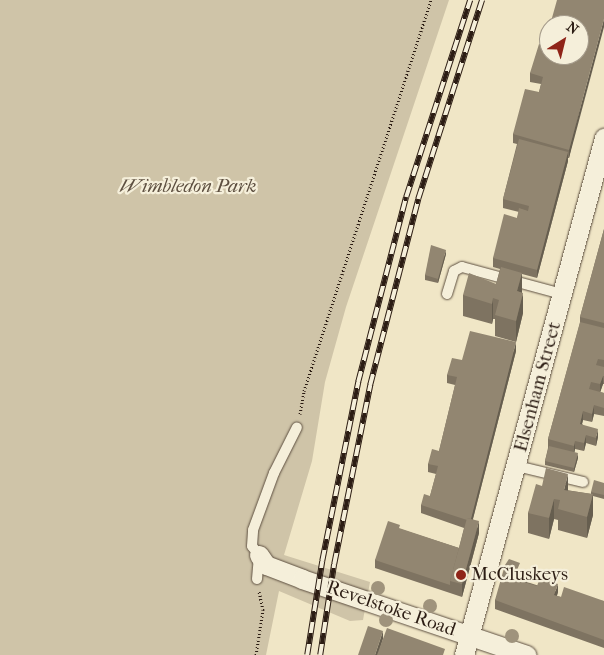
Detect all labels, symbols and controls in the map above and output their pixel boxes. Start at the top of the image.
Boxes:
north arrow [539,15,589,65]
text: N [563,18,582,38]
park label: Wimbledon Park [120,176,256,198]
street label: Elsenham Street [510,319,566,455]
place label: McCluskeys [471,564,568,586]
marker: McCluskeys [455,569,467,581]
street label: Revelstoke Road [323,576,459,642]

